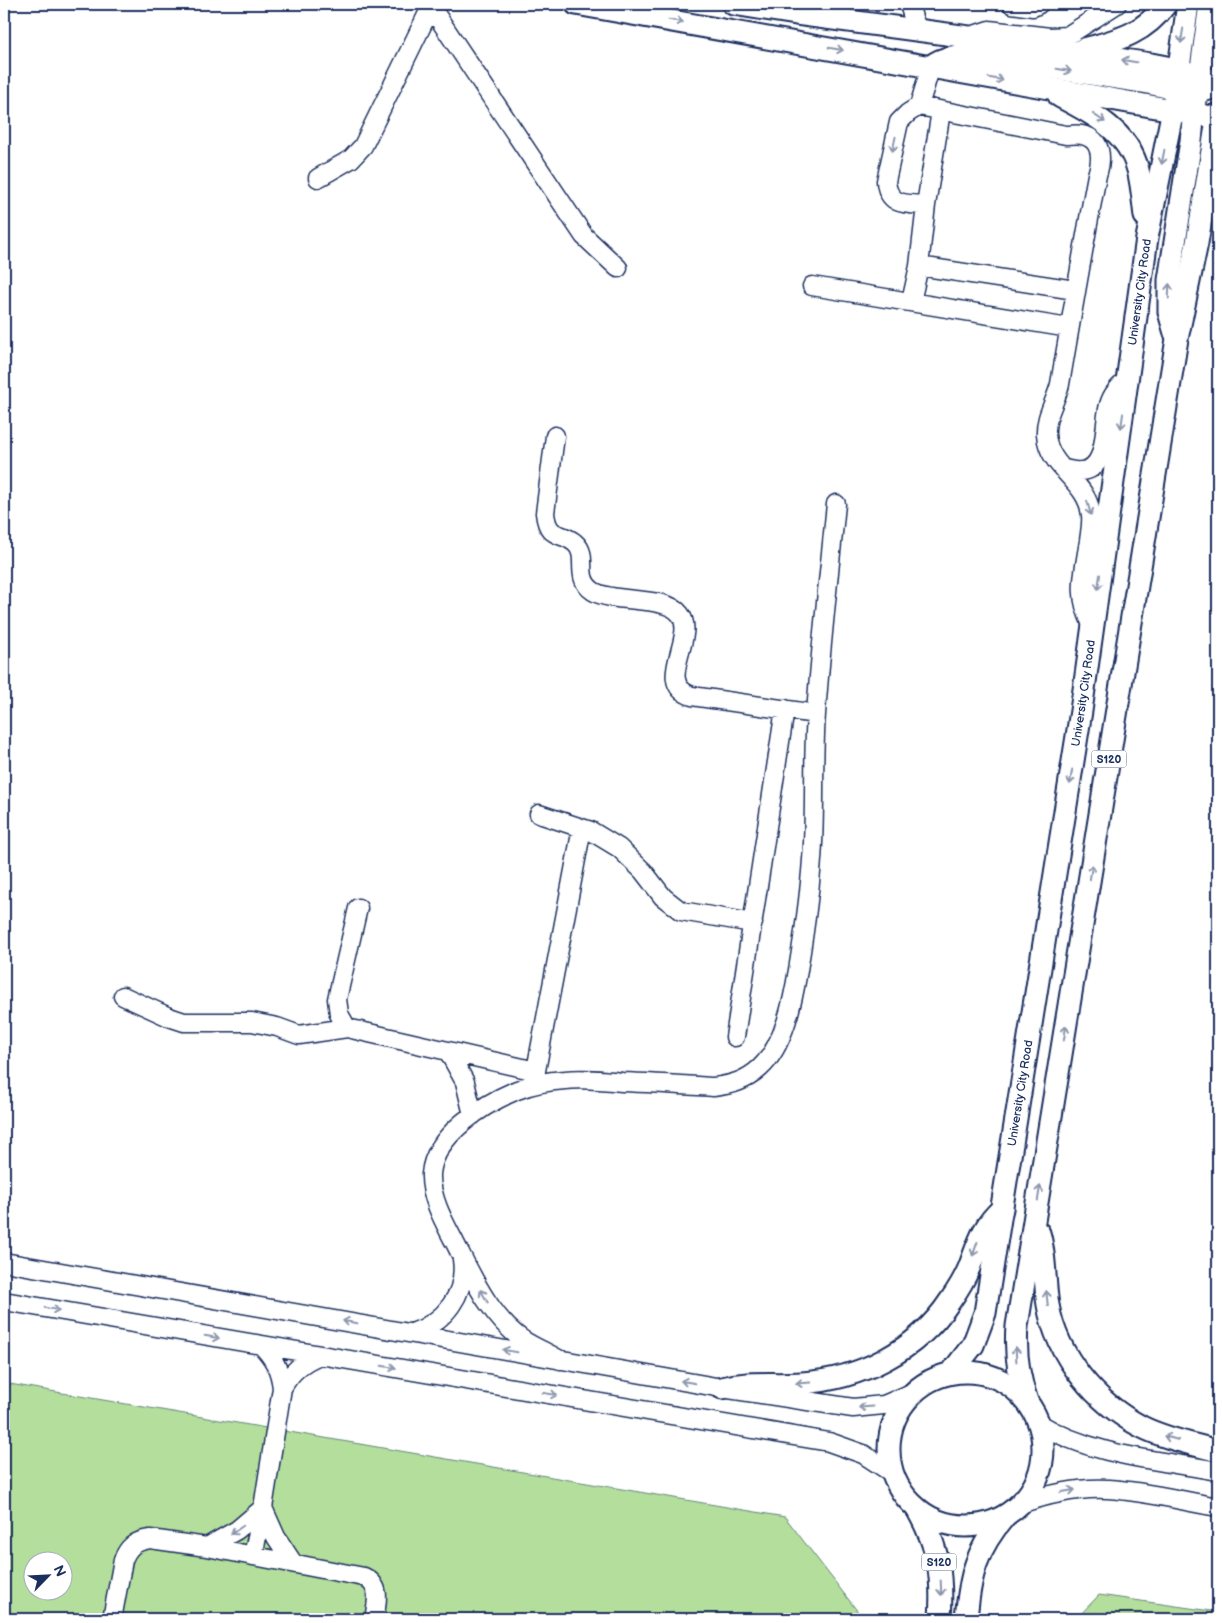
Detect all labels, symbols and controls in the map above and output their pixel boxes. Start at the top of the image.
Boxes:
one-way arrow [668,16,684,26]
one-way arrow [1177,28,1187,44]
one-way arrow [828,45,844,54]
one-way arrow [1122,55,1138,65]
one-way arrow [1055,65,1071,75]
one-way arrow [988,74,1004,84]
one-way arrow [1092,113,1106,123]
one-way arrow [889,136,898,152]
one-way arrow [1158,148,1168,164]
street label: University City Road [1125,238,1154,346]
one-way arrow [1164,284,1174,300]
one-way arrow [1116,412,1126,428]
one-way arrow [1085,499,1094,515]
one-way arrow [1094,573,1104,589]
street label: University City Road [1068,639,1098,747]
road number: S120 [1092,751,1126,768]
one-way arrow [1065,769,1075,785]
one-way arrow [1086,865,1096,881]
one-way arrow [1060,1025,1070,1041]
street label: University City Road [1004,1039,1036,1147]
one-way arrow [1035,1186,1045,1202]
one-way arrow [970,1241,980,1257]
one-way arrow [479,1288,489,1303]
one-way arrow [1042,1291,1052,1307]
one-way arrow [43,1304,59,1314]
one-way arrow [343,1317,359,1327]
one-way arrow [203,1332,219,1342]
one-way arrow [503,1345,519,1355]
one-way arrow [1012,1346,1021,1362]
one-way arrow [381,1362,397,1372]
one-way arrow [680,1376,696,1386]
one-way arrow [796,1378,812,1387]
one-way arrow [541,1390,557,1400]
one-way arrow [858,1402,874,1411]
one-way arrow [1164,1432,1180,1442]
one-way arrow [1059,1486,1075,1496]
one-way arrow [230,1525,244,1535]
north arrow [22,1550,72,1600]
road number: S120 [922,1554,956,1570]
text: N [50,1563,69,1579]
one-way arrow [937,1580,946,1596]

